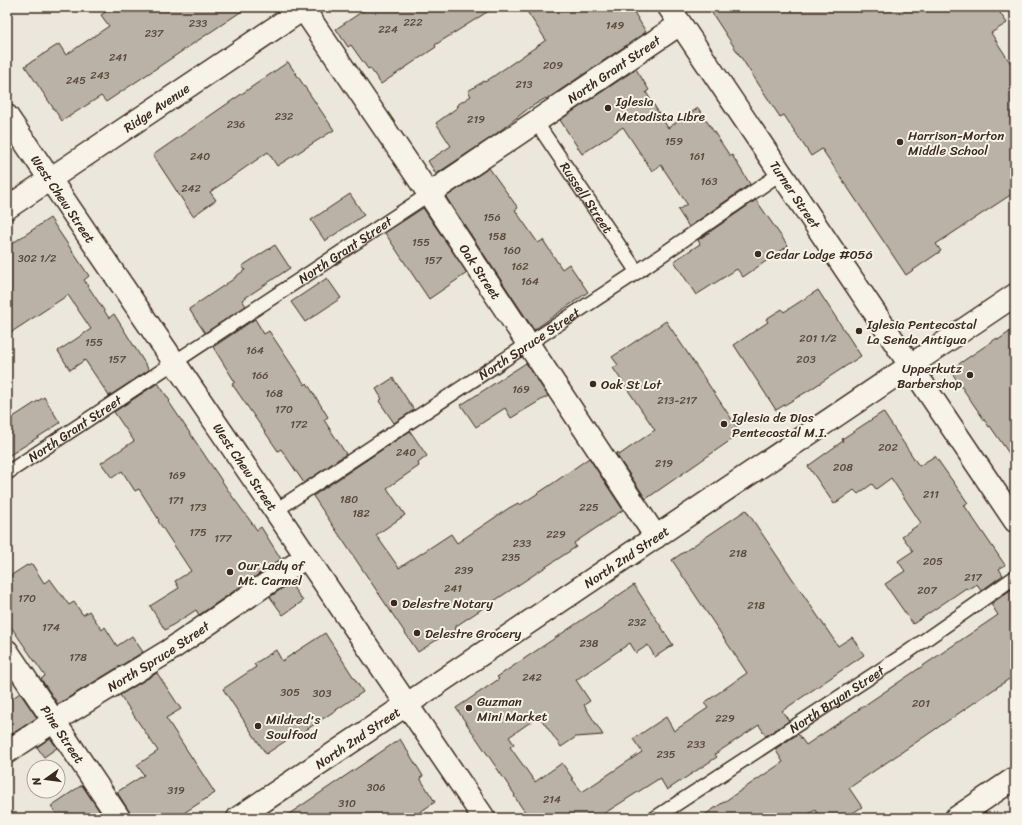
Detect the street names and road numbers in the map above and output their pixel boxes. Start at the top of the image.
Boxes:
street label: North Grant Street [562,29,666,109]
street label: Ridge Avenue [118,77,195,139]
street label: West Chew Street [24,150,101,248]
street label: Turner Street [763,156,827,234]
street label: Russell Street [554,157,619,239]
street label: North Grant Street [293,210,398,290]
street label: Oak Street [453,239,507,305]
street label: North Spruce Street [473,301,585,386]
street label: North Grant Street [23,389,127,468]
street label: West Chew Street [207,418,283,516]
street label: North 2nd Street [579,520,674,594]
street label: North Spruce Street [103,615,215,698]
street label: North Bryan Street [784,659,890,739]
street label: Pine Street [34,700,91,769]
street label: North 2nd Street [310,701,406,775]

